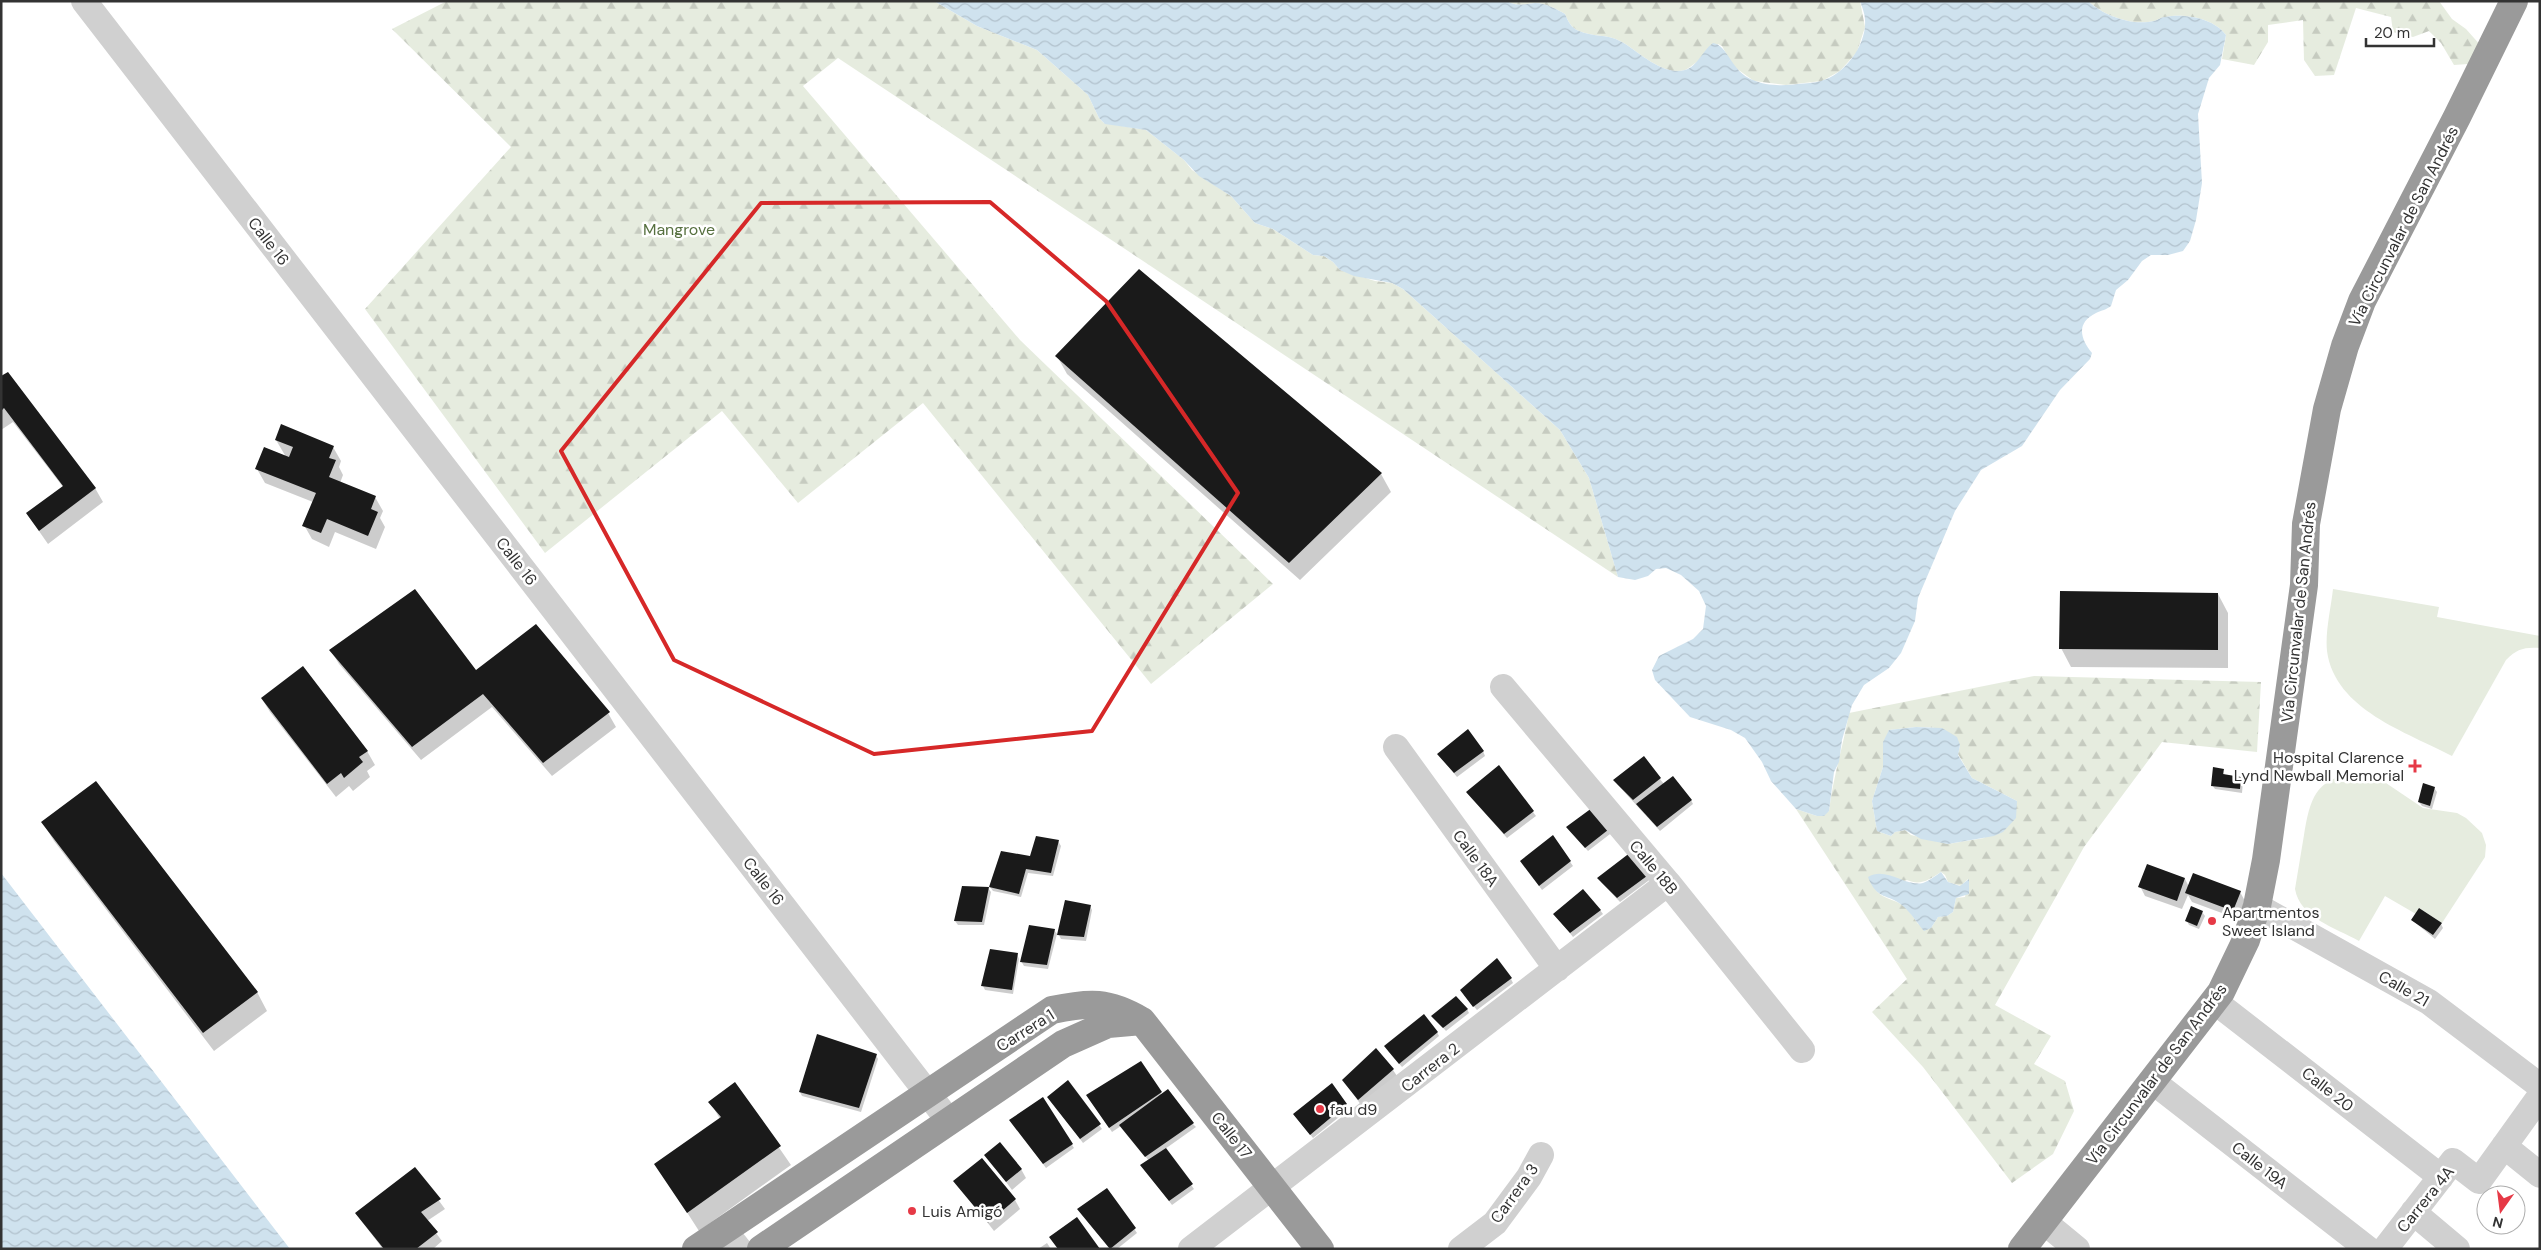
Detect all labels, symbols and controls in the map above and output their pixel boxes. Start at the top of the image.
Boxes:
scale bar [2366,15,2434,47]
text: 20 m [2374,23,2410,43]
street label: Vía Circunvalar de San Andrés [2344,123,2463,330]
street label: Calle 16 [243,213,294,270]
park label: Mangrove [643,219,715,240]
street label: Vía Circunvalar de San Andrés [2276,501,2321,724]
street label: Calle 16 [491,533,542,590]
place label: Hospital Clarence Lynd Newball Memorial [2234,747,2404,786]
marker: Hospital Clarence Lynd Newball Memorial [2408,759,2422,773]
street label: Calle 18A [1448,826,1504,891]
street label: Calle 18B [1625,836,1683,899]
street label: Calle 16 [738,853,789,910]
place label: Apartmentos Sweet Island [2222,902,2320,941]
marker: Apartmentos Sweet Island [2206,915,2218,927]
street label: Calle 21 [2375,966,2433,1011]
street label: Vía Circunvalar de San Andrés [2081,979,2232,1169]
street label: Carrera 1 [992,1004,1058,1056]
street label: Carrera 2 [1397,1038,1464,1097]
street label: Calle 20 [2297,1062,2358,1116]
place label: fau d9 [1330,1099,1377,1120]
marker: fau d9 [1314,1103,1326,1115]
street label: Calle 17 [1207,1107,1257,1163]
street label: Calle 19A [2227,1137,2292,1194]
street label: Carrera 3 [1486,1159,1543,1227]
street label: Carrera 4A [2392,1161,2459,1237]
north arrow [2476,1185,2526,1235]
place label: Luis Amigó [922,1201,1003,1222]
marker: Luis Amigó [906,1205,918,1217]
text: N [2491,1213,2505,1233]

